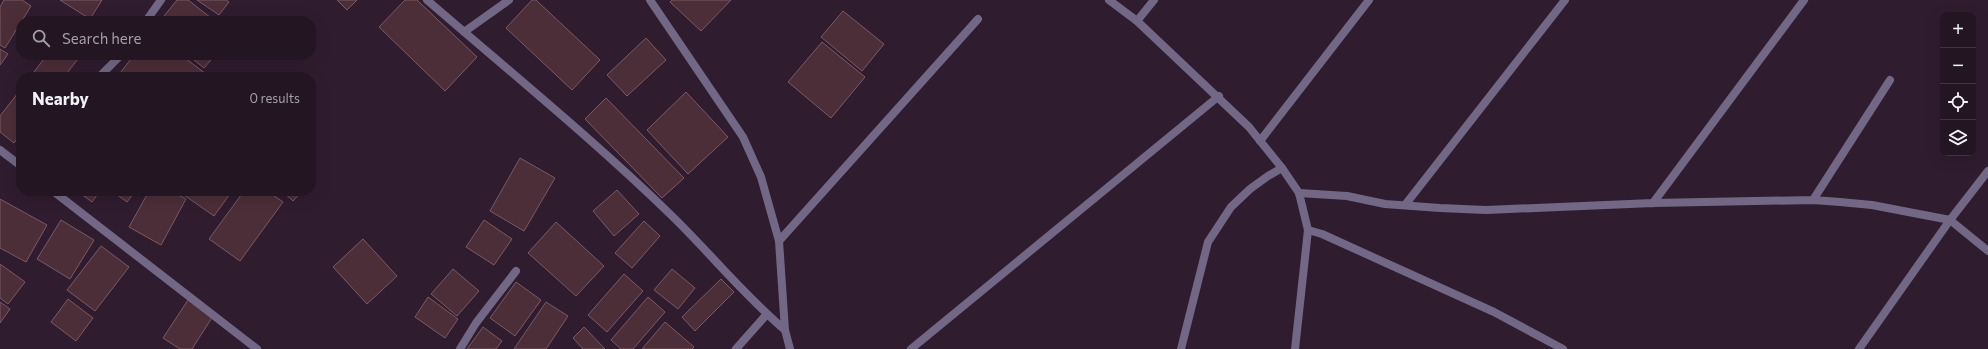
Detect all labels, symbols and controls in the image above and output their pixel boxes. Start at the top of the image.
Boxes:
map controls [1940,12,1976,156]
button: + [1940,12,1976,48]
search box [16,16,316,60]
icon: search [30,27,52,49]
text: Search here [62,29,141,47]
button: − [1940,48,1976,84]
button: locate [1940,84,1976,120]
text: Nearby [32,88,89,109]
text: 0 results [249,90,300,106]
button: layers [1940,120,1976,156]

